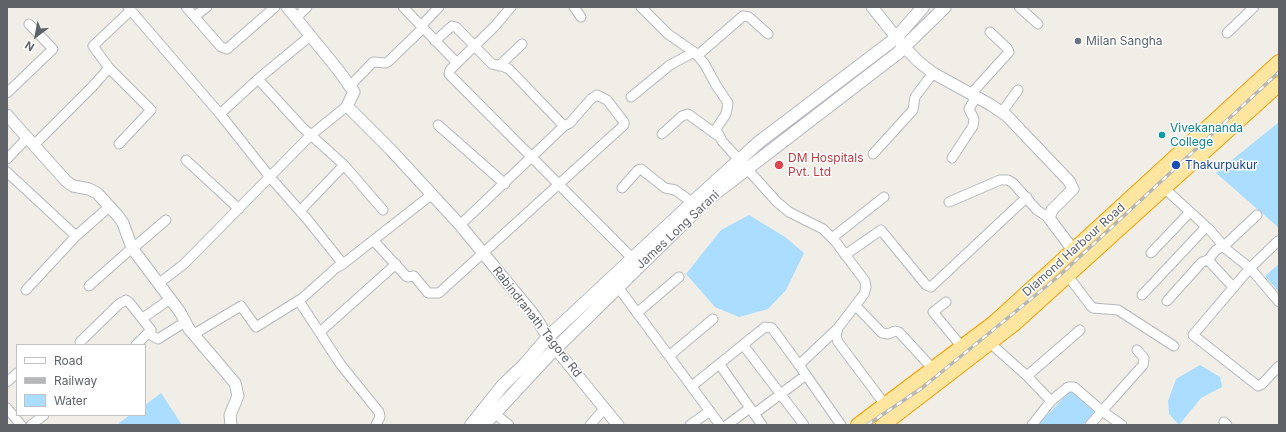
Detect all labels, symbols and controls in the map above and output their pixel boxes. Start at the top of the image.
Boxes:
north arrow [16,16,56,56]
place label: Milan Sangha [1086,34,1163,48]
marker: Milan Sangha [1073,36,1083,46]
text: N [22,38,37,54]
place label: Vivekananda College [1170,121,1243,149]
marker: Vivekananda College [1157,130,1167,140]
place label: DM Hospitals Pvt. Ltd [788,151,864,179]
place label: Thakurpukur [1185,158,1258,172]
marker: DM Hospitals Pvt. Ltd [773,159,785,171]
marker: Thakurpukur [1170,159,1182,171]
street label: James Long Sarani [633,188,723,272]
street label: Diamond Harbour Road [1020,200,1128,300]
street label: Rabindranath Tagore Rd [489,264,585,380]
legend [16,344,146,416]
text: Road [54,353,83,368]
text: Railway [54,373,97,388]
text: Water [54,393,87,408]

